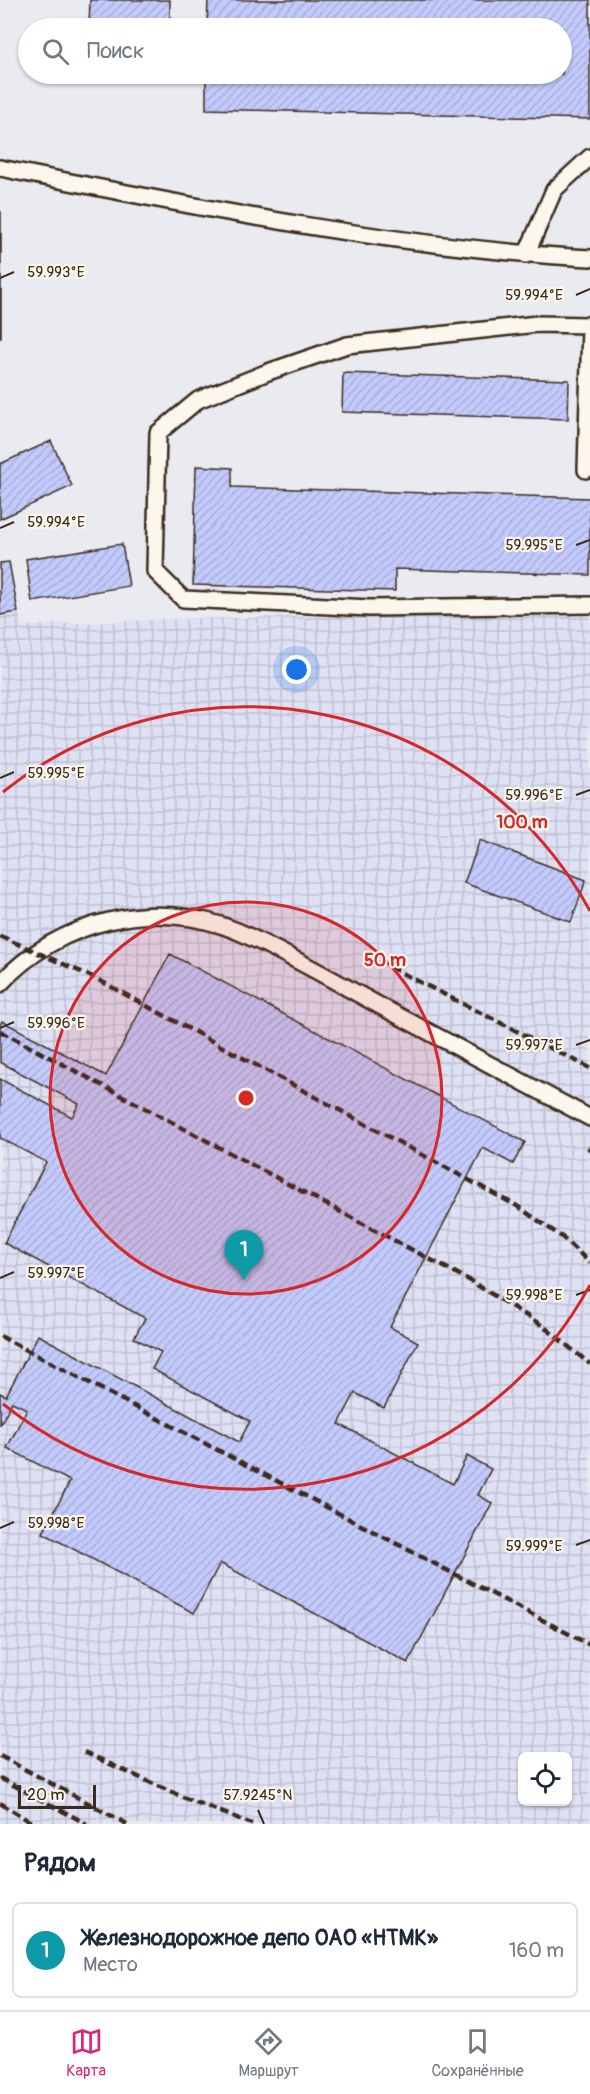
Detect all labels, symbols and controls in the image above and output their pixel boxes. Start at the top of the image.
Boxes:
search box [18,18,572,84]
icon: search [39,35,72,68]
text: Поиск [87,37,144,65]
text: 59.993°E [27,263,85,282]
text: 59.994°E [505,286,563,305]
text: 59.994°E [27,513,85,532]
text: 59.995°E [505,536,563,555]
your location [282,655,311,684]
text: 59.995°E [27,764,85,783]
text: 59.996°E [505,786,563,805]
text: 100 m [496,811,548,834]
text: 50 m [364,949,406,972]
text: 59.996°E [27,1014,85,1033]
text: 59.997°E [506,1036,563,1055]
centre of rings [236,1088,256,1108]
pin: 1 [224,1230,264,1280]
text: 59.997°E [28,1264,85,1283]
text: 59.998°E [506,1286,562,1305]
text: 59.998°E [28,1514,84,1533]
text: 59.999°E [506,1537,563,1556]
map controls [518,1752,572,1806]
button: locate [518,1752,572,1806]
scale bar [18,1782,96,1810]
text: 20 m [27,1785,65,1805]
text: 57.9245°N [223,1786,293,1805]
text: Рядом [24,1847,96,1879]
text: Железнодорожное депо ОАО «НТМК» [83,1924,438,1952]
text: 1 [42,1938,49,1963]
text: 160 m [509,1938,564,1963]
text: Место [83,1952,138,1977]
tab: Карта [66,2025,106,2081]
tab: Маршрут [239,2025,299,2081]
tab: Сохранённые [431,2025,524,2081]

